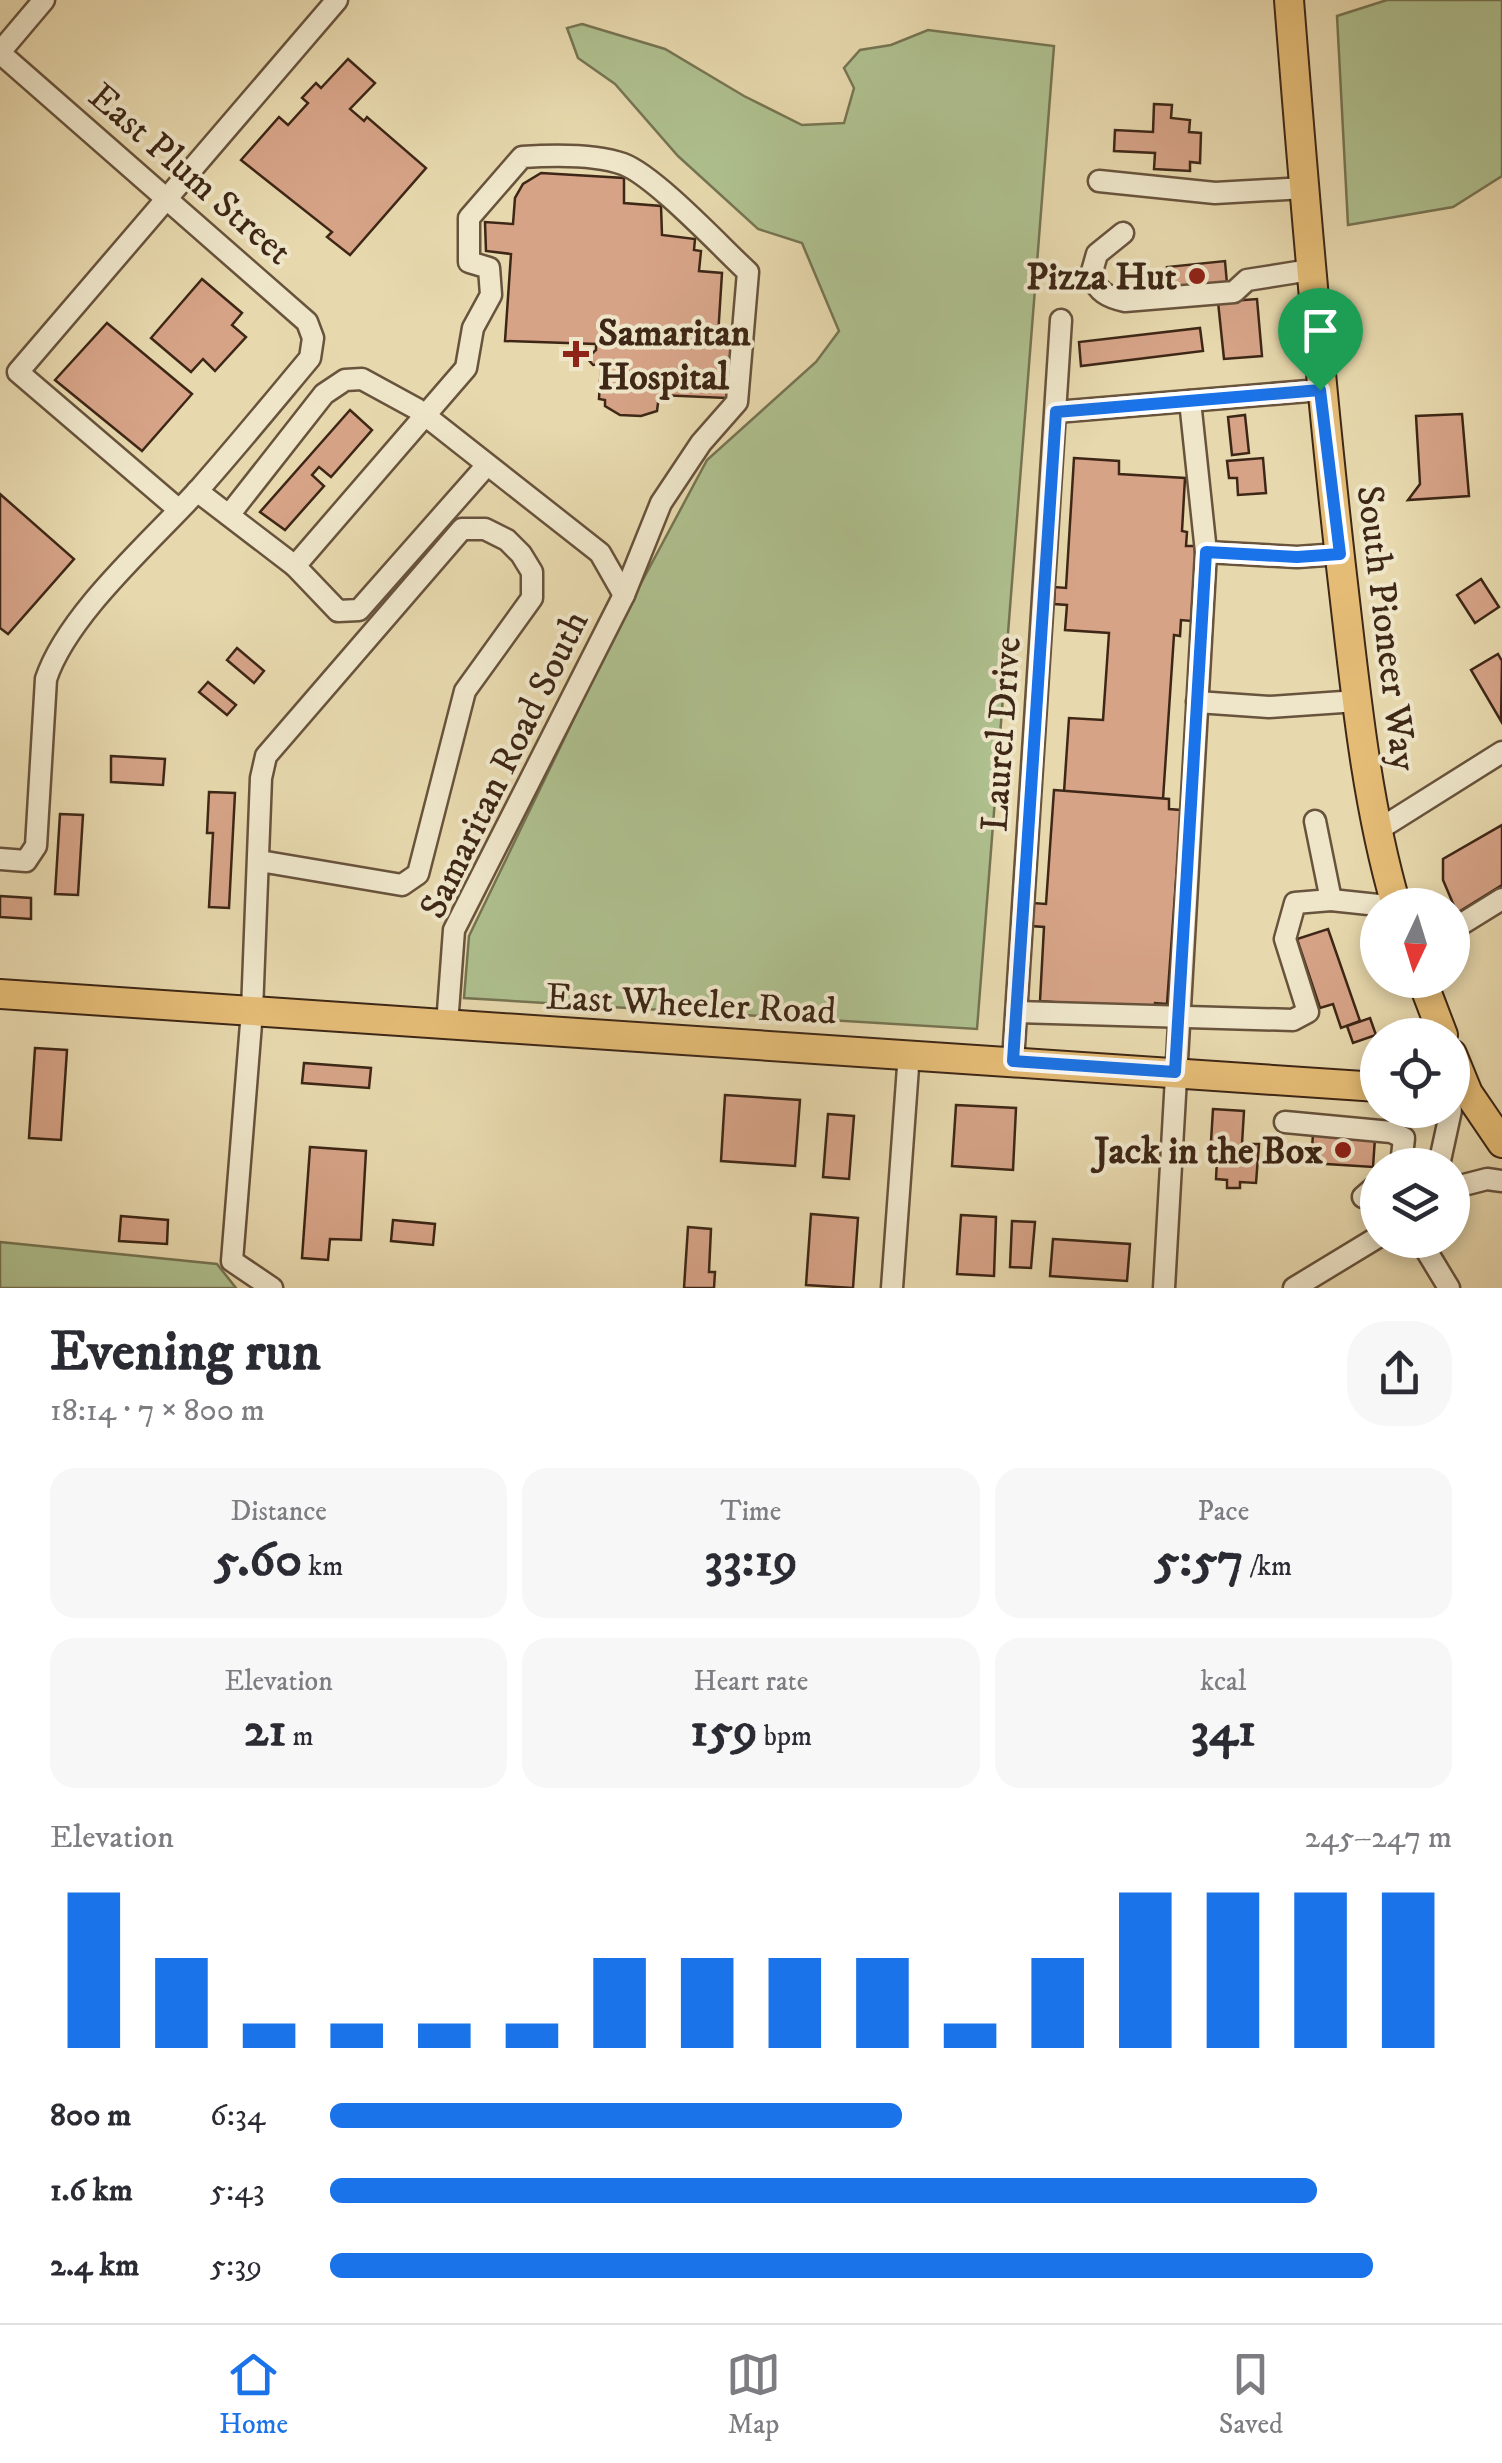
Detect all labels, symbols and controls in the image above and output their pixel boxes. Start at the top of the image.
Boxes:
street label: East Plum Street [78,73,301,276]
place label: Pizza Hut [1026,254,1177,302]
marker: Pizza Hut [1186,265,1208,287]
pin [1278,288,1363,391]
icon: arrive [1293,303,1348,358]
place label: Samaritan Hospital [598,310,751,402]
marker: Samaritan Hospital [563,341,589,367]
street label: South Pioneer Way [1345,483,1427,775]
street label: Samaritan Road South [409,603,600,927]
street label: Laurel Drive [971,635,1033,834]
north arrow [1360,888,1470,998]
map controls [1360,888,1470,1258]
street label: East Wheeler Road [544,973,838,1037]
button: locate [1360,1018,1470,1128]
place label: Jack in the Box [1090,1128,1323,1176]
marker: Jack in the Box [1332,1139,1354,1161]
button: layers [1360,1148,1470,1258]
text: Evening run [50,1319,321,1388]
button: share [1347,1321,1452,1426]
text: 18:14 · 7 × 800 m [50,1391,265,1431]
text: Distance [230,1494,327,1529]
text: Time [721,1494,781,1529]
text: Pace [1197,1494,1249,1529]
text: 5.60 [214,1529,302,1592]
text: 33:19 [704,1529,798,1592]
text: 5:57 [1155,1529,1244,1592]
text: km [302,1549,343,1584]
text: /km [1244,1549,1292,1584]
text: Elevation [224,1664,333,1699]
text: Heart rate [694,1664,808,1699]
text: kcal [1200,1664,1246,1699]
text: 21 [244,1699,287,1762]
text: 159 [690,1699,758,1762]
text: 341 [1190,1699,1256,1762]
text: m [287,1719,314,1754]
text: bpm [758,1719,812,1754]
text: Elevation [50,1818,174,1858]
text: 245–247 m [1304,1818,1452,1858]
text: 800 m [50,2096,131,2136]
text: 6:34 [210,2096,265,2136]
text: 1.6 km [50,2171,133,2211]
text: 5:43 [210,2171,265,2211]
text: 2.4 km [50,2246,139,2286]
text: 5:39 [210,2246,262,2286]
tab: Home [219,2347,288,2442]
tab: Map [726,2347,781,2442]
tab: Saved [1219,2347,1283,2442]

